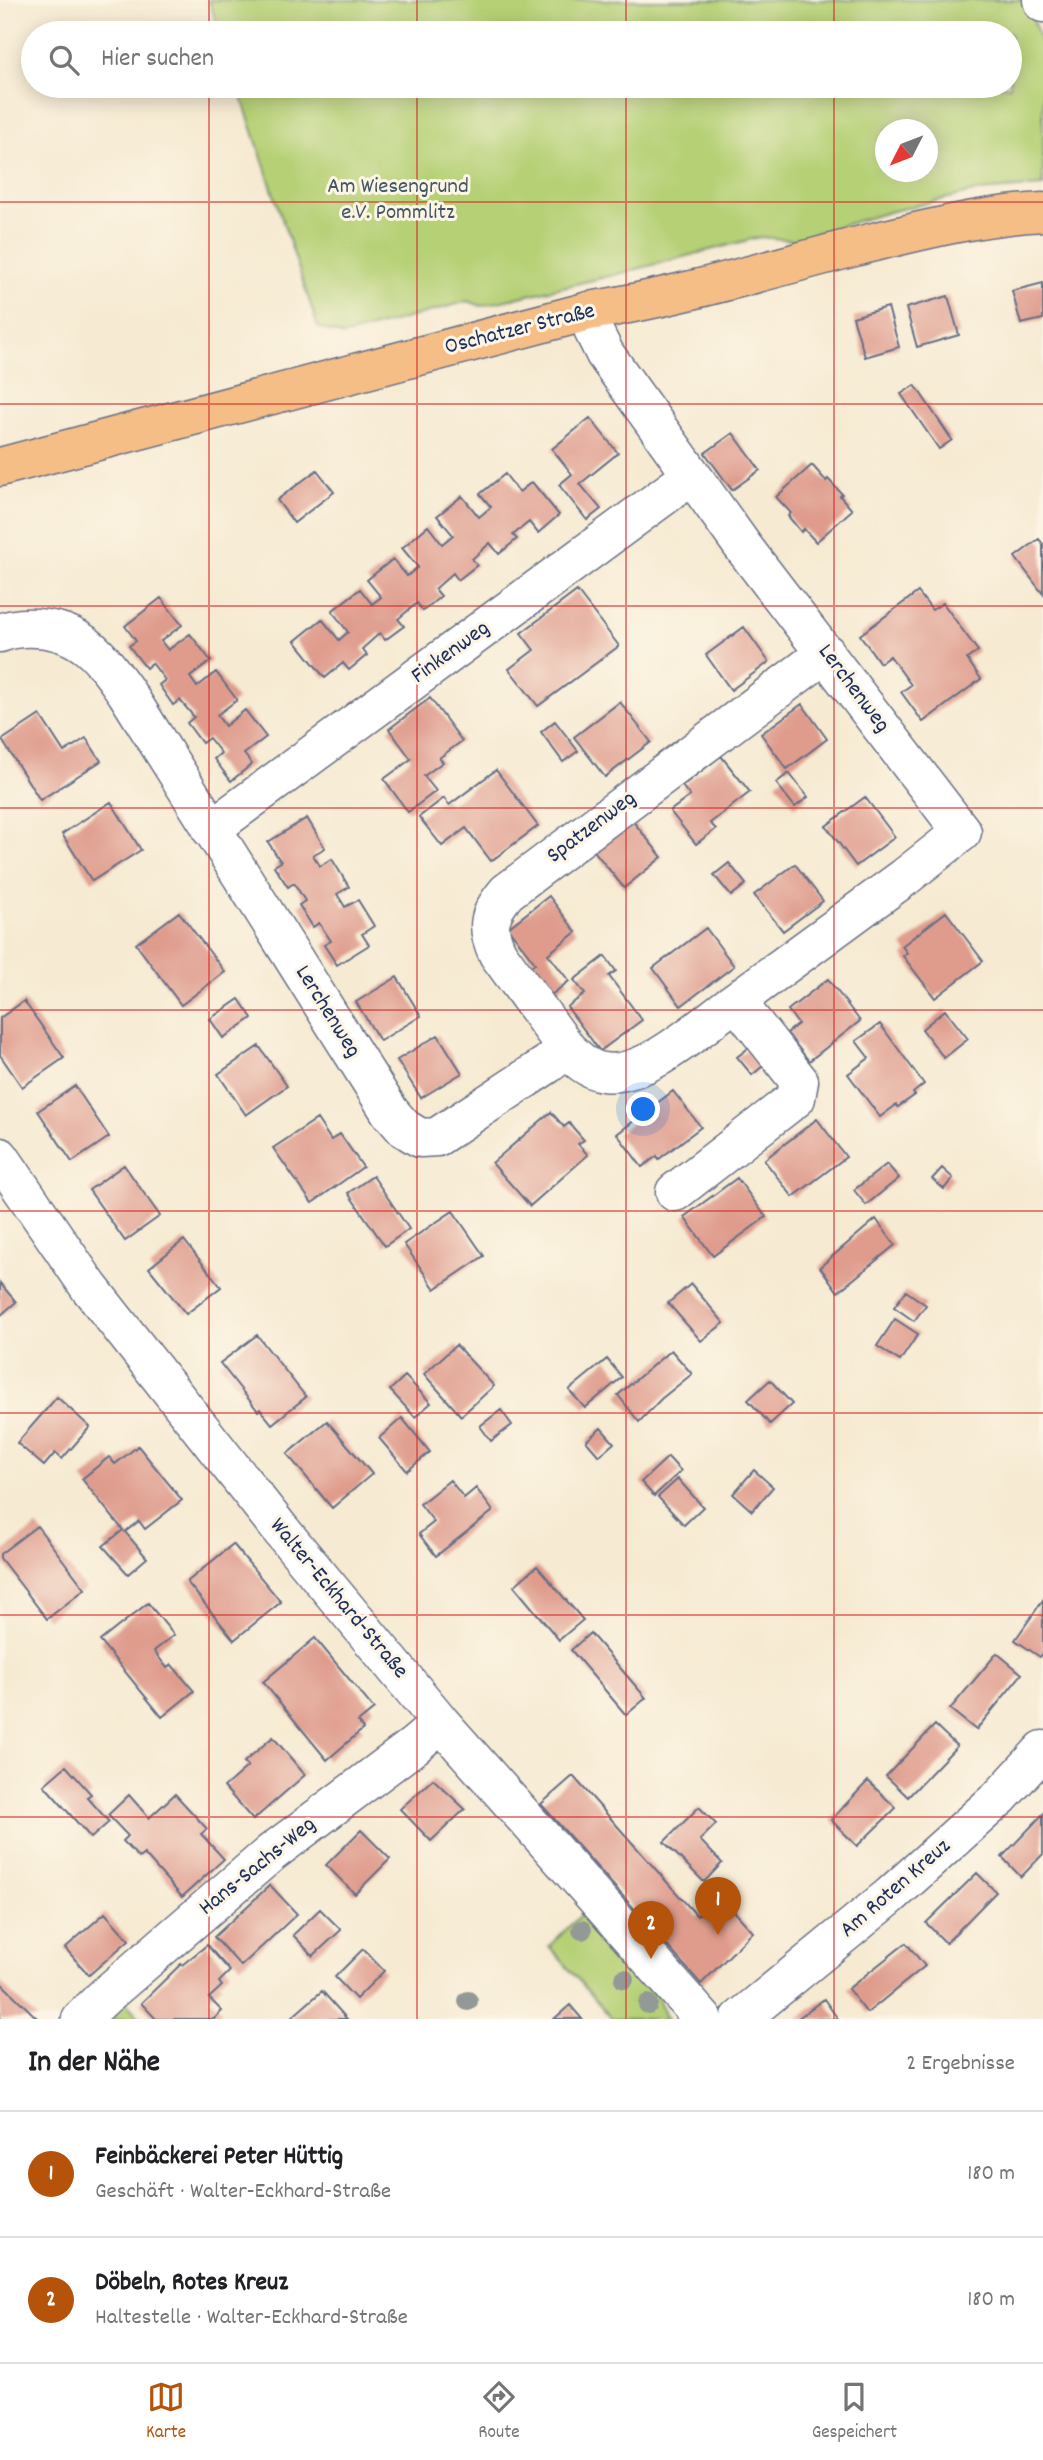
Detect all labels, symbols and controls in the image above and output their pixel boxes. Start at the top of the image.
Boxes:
search box [21,21,1022,98]
icon: search [45,41,83,79]
text: Hier suchen [101,41,214,78]
north arrow [875,119,938,182]
park label: Am Wiesengrund e.V. Pommlitz [327,171,469,230]
street label: Oschatzer Straße [441,295,599,365]
street label: Finkenweg [405,613,497,693]
street label: Lerchenweg [809,638,897,740]
street label: Spatzenweg [540,783,644,873]
street label: Lerchenweg [286,959,368,1065]
your location [626,1092,660,1126]
street label: Walter-Eckhard-Straße [261,1511,415,1687]
street label: Hans-Sachs-Weg [192,1809,324,1925]
street label: Am Roten Kreuz [833,1831,959,1947]
pin: 1 [695,1877,741,1935]
pin: 2 [628,1901,674,1959]
text: In der Nähe [28,2043,160,2086]
text: 2 Ergebnisse [906,2048,1015,2081]
text: Feinbäckerei Peter Hüttig [95,2139,343,2176]
text: 1 [48,2158,54,2191]
text: 180 m [967,2158,1015,2191]
text: Geschäft · Walter-Eckhard-Straße [95,2176,391,2209]
text: Döbeln, Rotes Kreuz [95,2265,288,2302]
text: 2 [46,2284,56,2317]
text: 180 m [967,2284,1015,2317]
text: Haltestelle · Walter-Eckhard-Straße [95,2302,408,2335]
tab: Karte [146,2378,186,2447]
tab: Route [478,2378,520,2447]
tab: Gespeichert [812,2378,897,2447]

